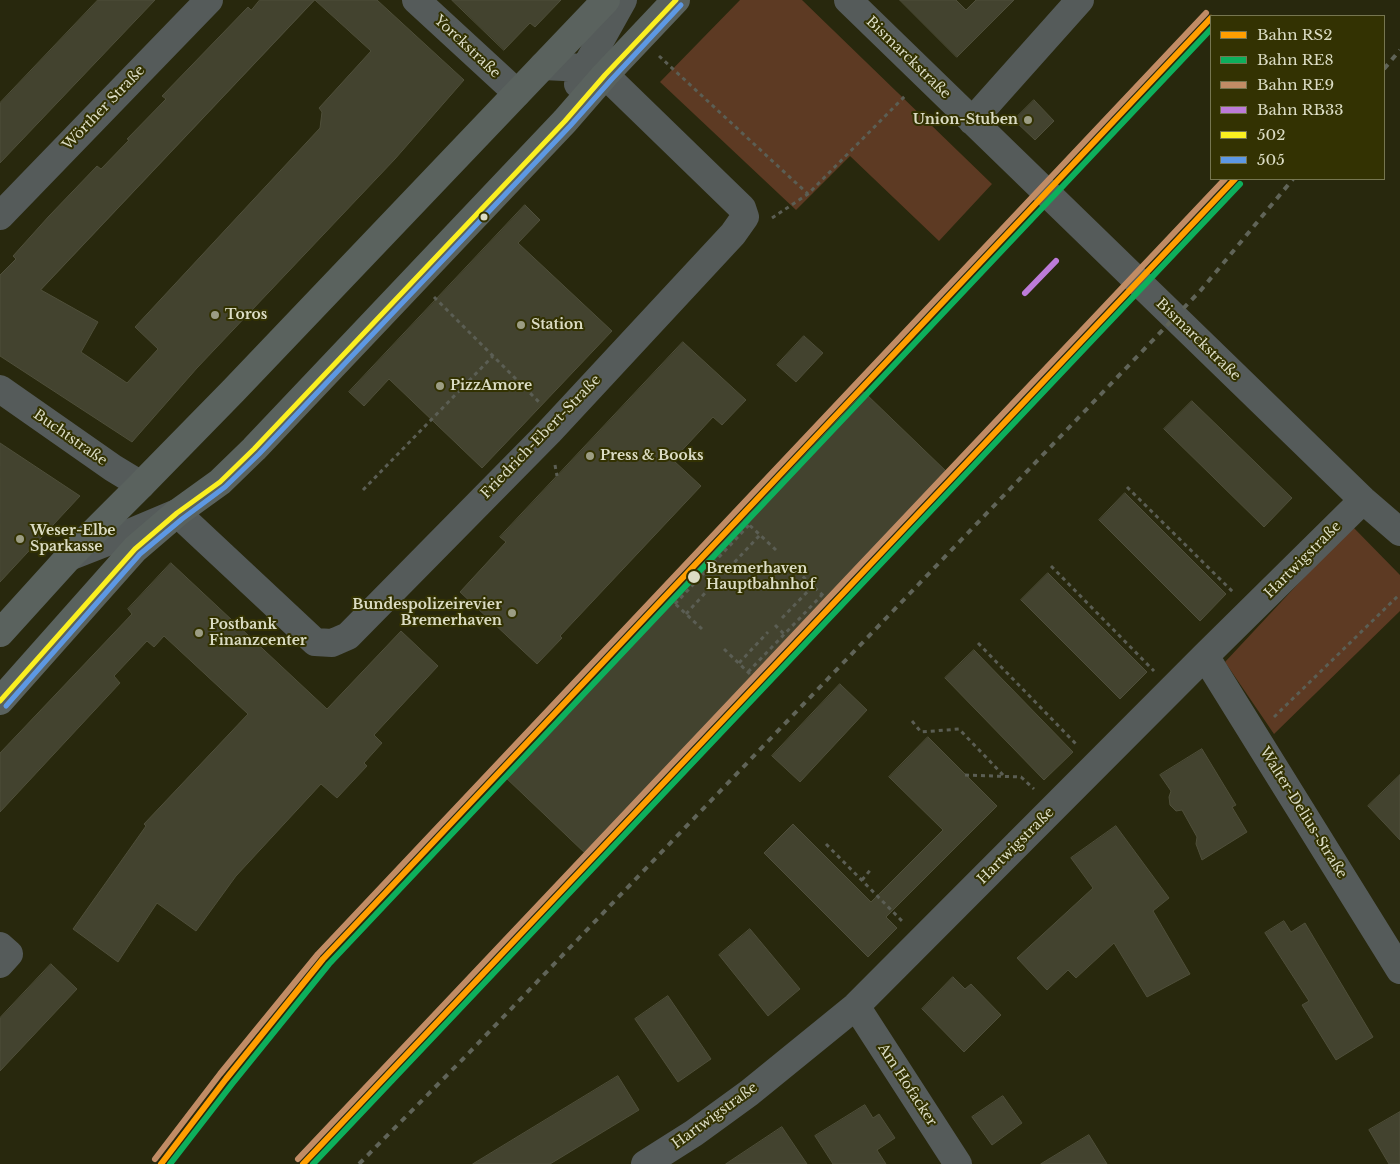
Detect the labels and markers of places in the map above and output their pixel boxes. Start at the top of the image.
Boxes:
place label: Union-Stuben [913,112,1018,128]
marker: Union-Stuben [1022,114,1034,126]
unlabelled marker [479,212,489,222]
place label: Toros [225,307,267,323]
marker: Toros [209,309,221,321]
place label: Station [531,317,583,333]
marker: Station [515,319,527,331]
place label: PizzAmore [450,378,532,394]
marker: PizzAmore [434,380,446,392]
place label: Press & Books [600,448,704,464]
marker: Press & Books [584,450,596,462]
place label: Weser-Elbe Sparkasse [30,523,116,556]
marker: Weser-Elbe Sparkasse [14,533,26,545]
place label: Bremerhaven Hauptbahnhof [706,561,815,594]
marker: Bremerhaven Hauptbahnhof [686,569,702,585]
place label: Bundespolizeirevier Bremerhaven [352,597,502,630]
marker: Bundespolizeirevier Bremerhaven [506,607,518,619]
place label: Postbank Finanzcenter [209,617,307,650]
marker: Postbank Finanzcenter [193,627,205,639]

